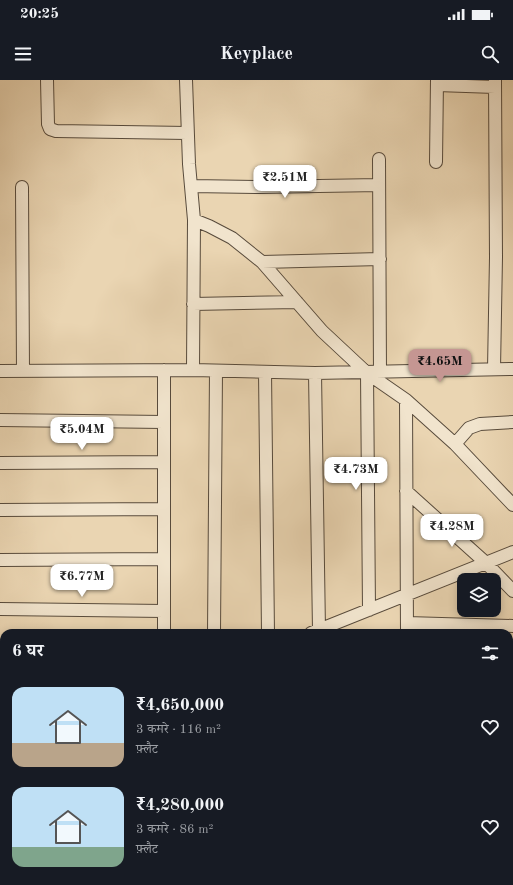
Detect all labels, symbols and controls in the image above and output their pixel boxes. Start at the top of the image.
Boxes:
text: 20:25 [20,7,59,22]
icon: menu [12,43,34,65]
icon: search [479,43,501,65]
text: Keyplace [220,45,293,63]
pin: ₹2.51M [252,165,318,199]
text: ₹2.51M [262,171,308,184]
pin: ₹4.65M [407,349,473,383]
text: ₹4.65M [417,355,463,368]
pin: ₹5.04M [49,417,115,451]
text: ₹5.04M [59,423,105,436]
pin: ₹4.73M [323,457,389,491]
text: ₹4.73M [333,463,379,476]
pin: ₹4.28M [419,514,485,548]
text: ₹4.28M [429,520,475,533]
pin: ₹6.77M [49,564,115,598]
text: ₹6.77M [59,570,105,583]
map controls [457,573,501,617]
button: layers [457,573,501,617]
icon: filters [479,642,501,664]
text: 6 घर [12,643,44,660]
text: ₹4,650,000 [136,697,224,714]
icon: home [44,703,92,751]
icon: heart [479,716,501,738]
text: 3 कमरे · 116 m² [136,723,221,736]
text: फ़्लैट [136,743,158,756]
text: ₹4,280,000 [136,797,224,814]
icon: home [44,803,92,851]
icon: heart [479,816,501,838]
text: 3 कमरे · 86 m² [136,823,213,836]
text: फ़्लैट [136,843,158,856]

